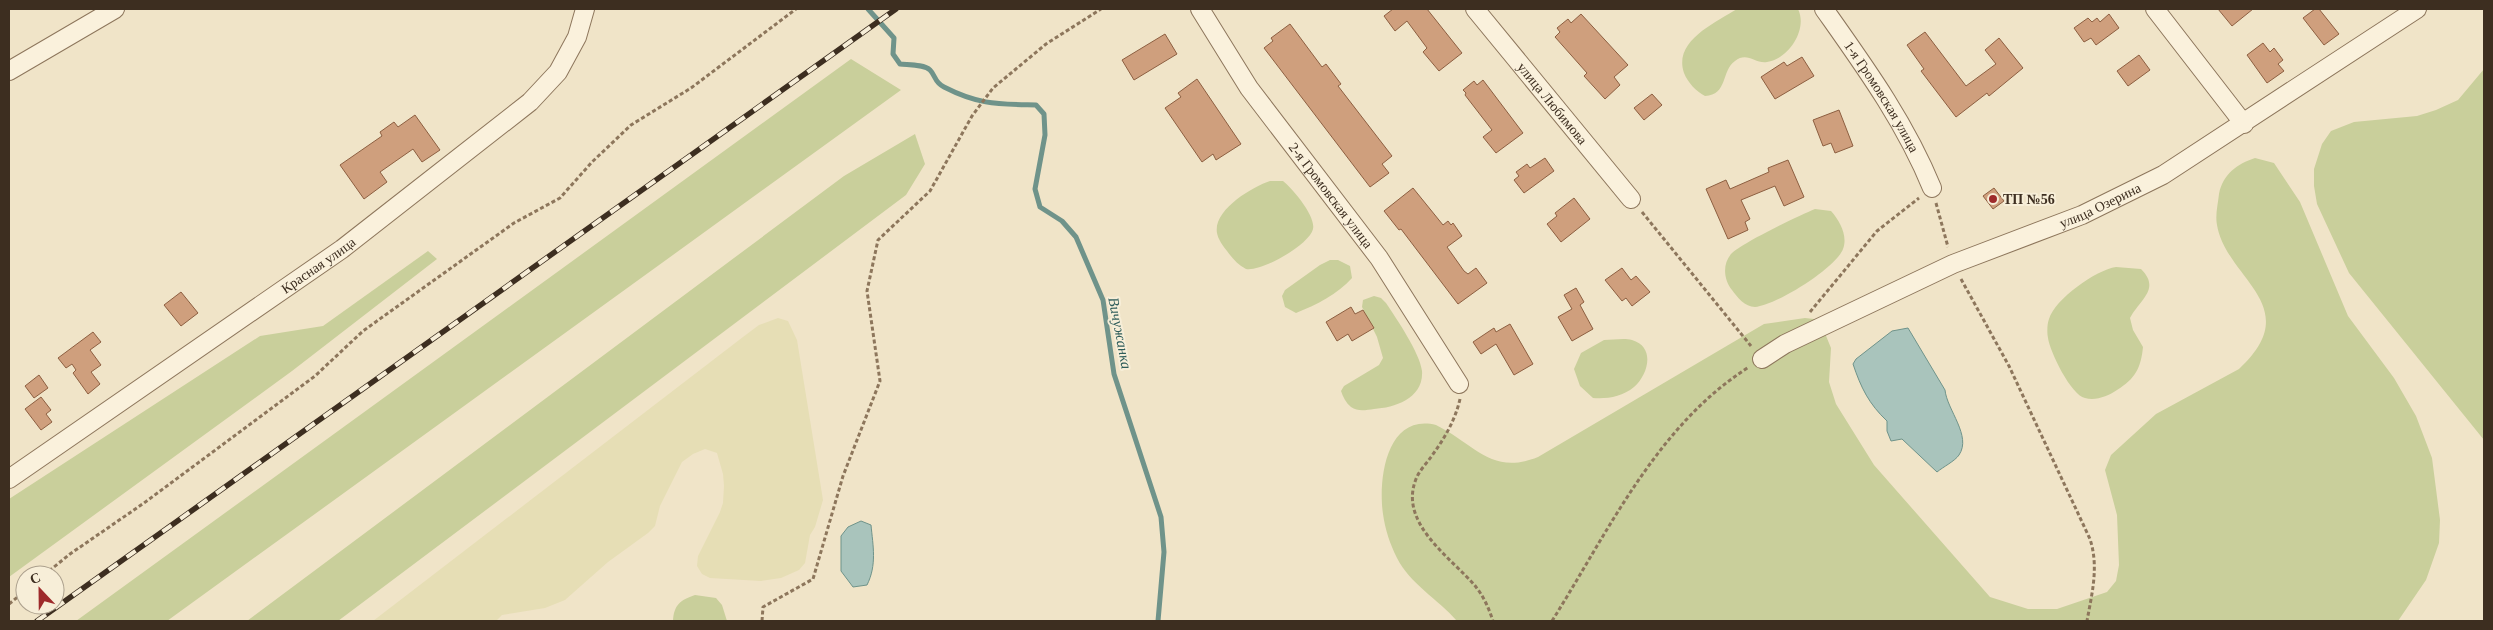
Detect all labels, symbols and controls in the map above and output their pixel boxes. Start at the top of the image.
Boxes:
street label: 1-я Громовская улица [1841,38,1922,155]
street label: улица Любимова [1515,59,1591,148]
street label: 2-я Громовская улица [1286,140,1377,252]
street label: улица Озерина [2057,179,2144,230]
place label: ТП №56 [2003,192,2055,207]
marker: ТП №56 [1987,193,1999,205]
street label: Красная улица [278,233,359,296]
water label: Вичужанка [1105,296,1135,370]
north arrow [15,565,65,615]
text: С [28,570,43,587]

